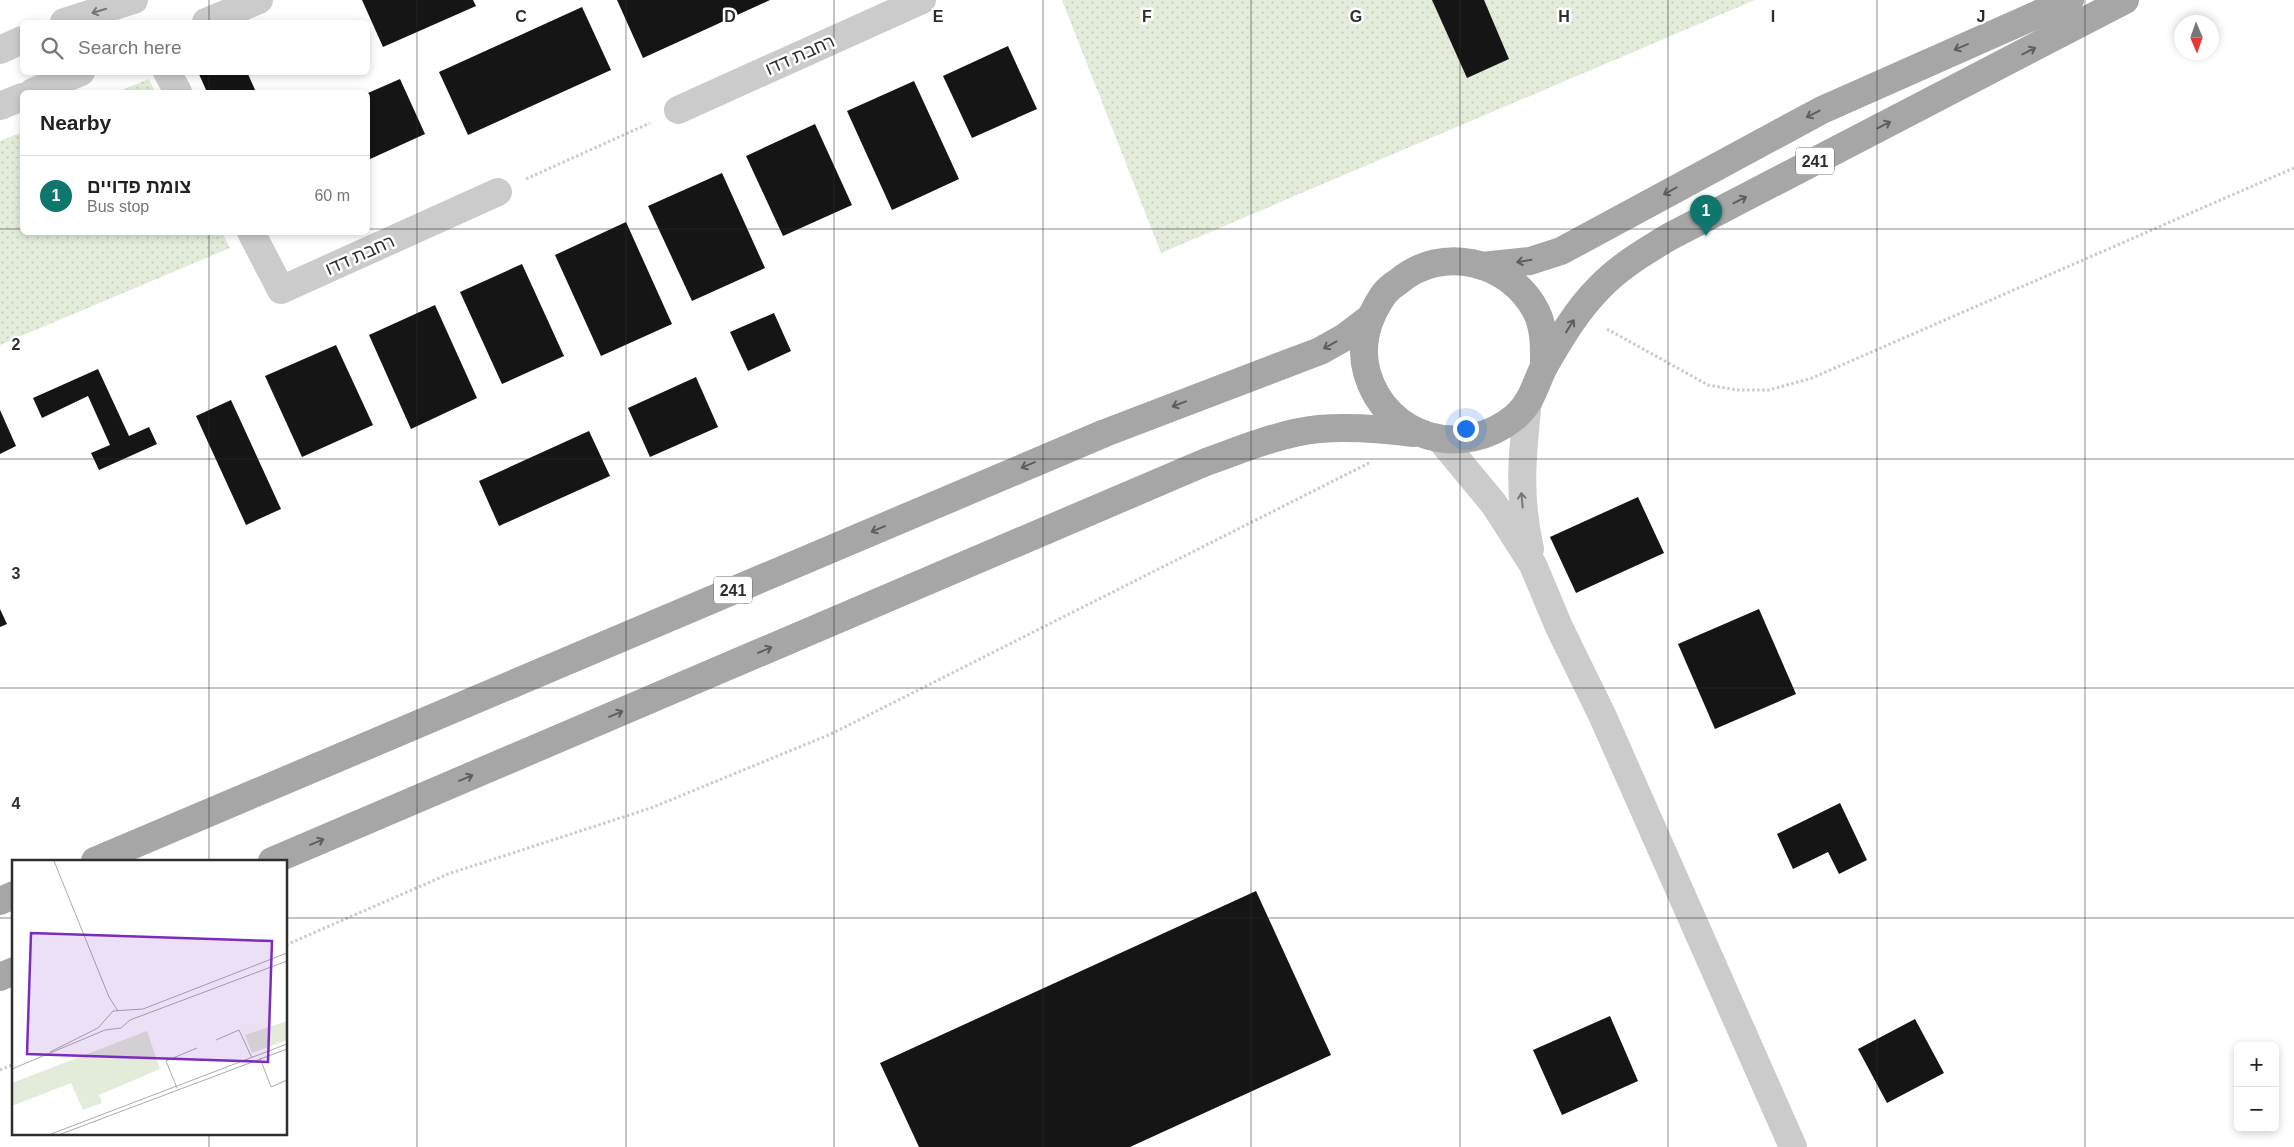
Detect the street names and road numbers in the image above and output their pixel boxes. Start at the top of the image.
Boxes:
street label: רחבת דדו [762,31,838,79]
road number: 241 [1796,148,1834,175]
street label: רחבת דדו [322,231,398,279]
road number: 241 [714,576,752,604]

